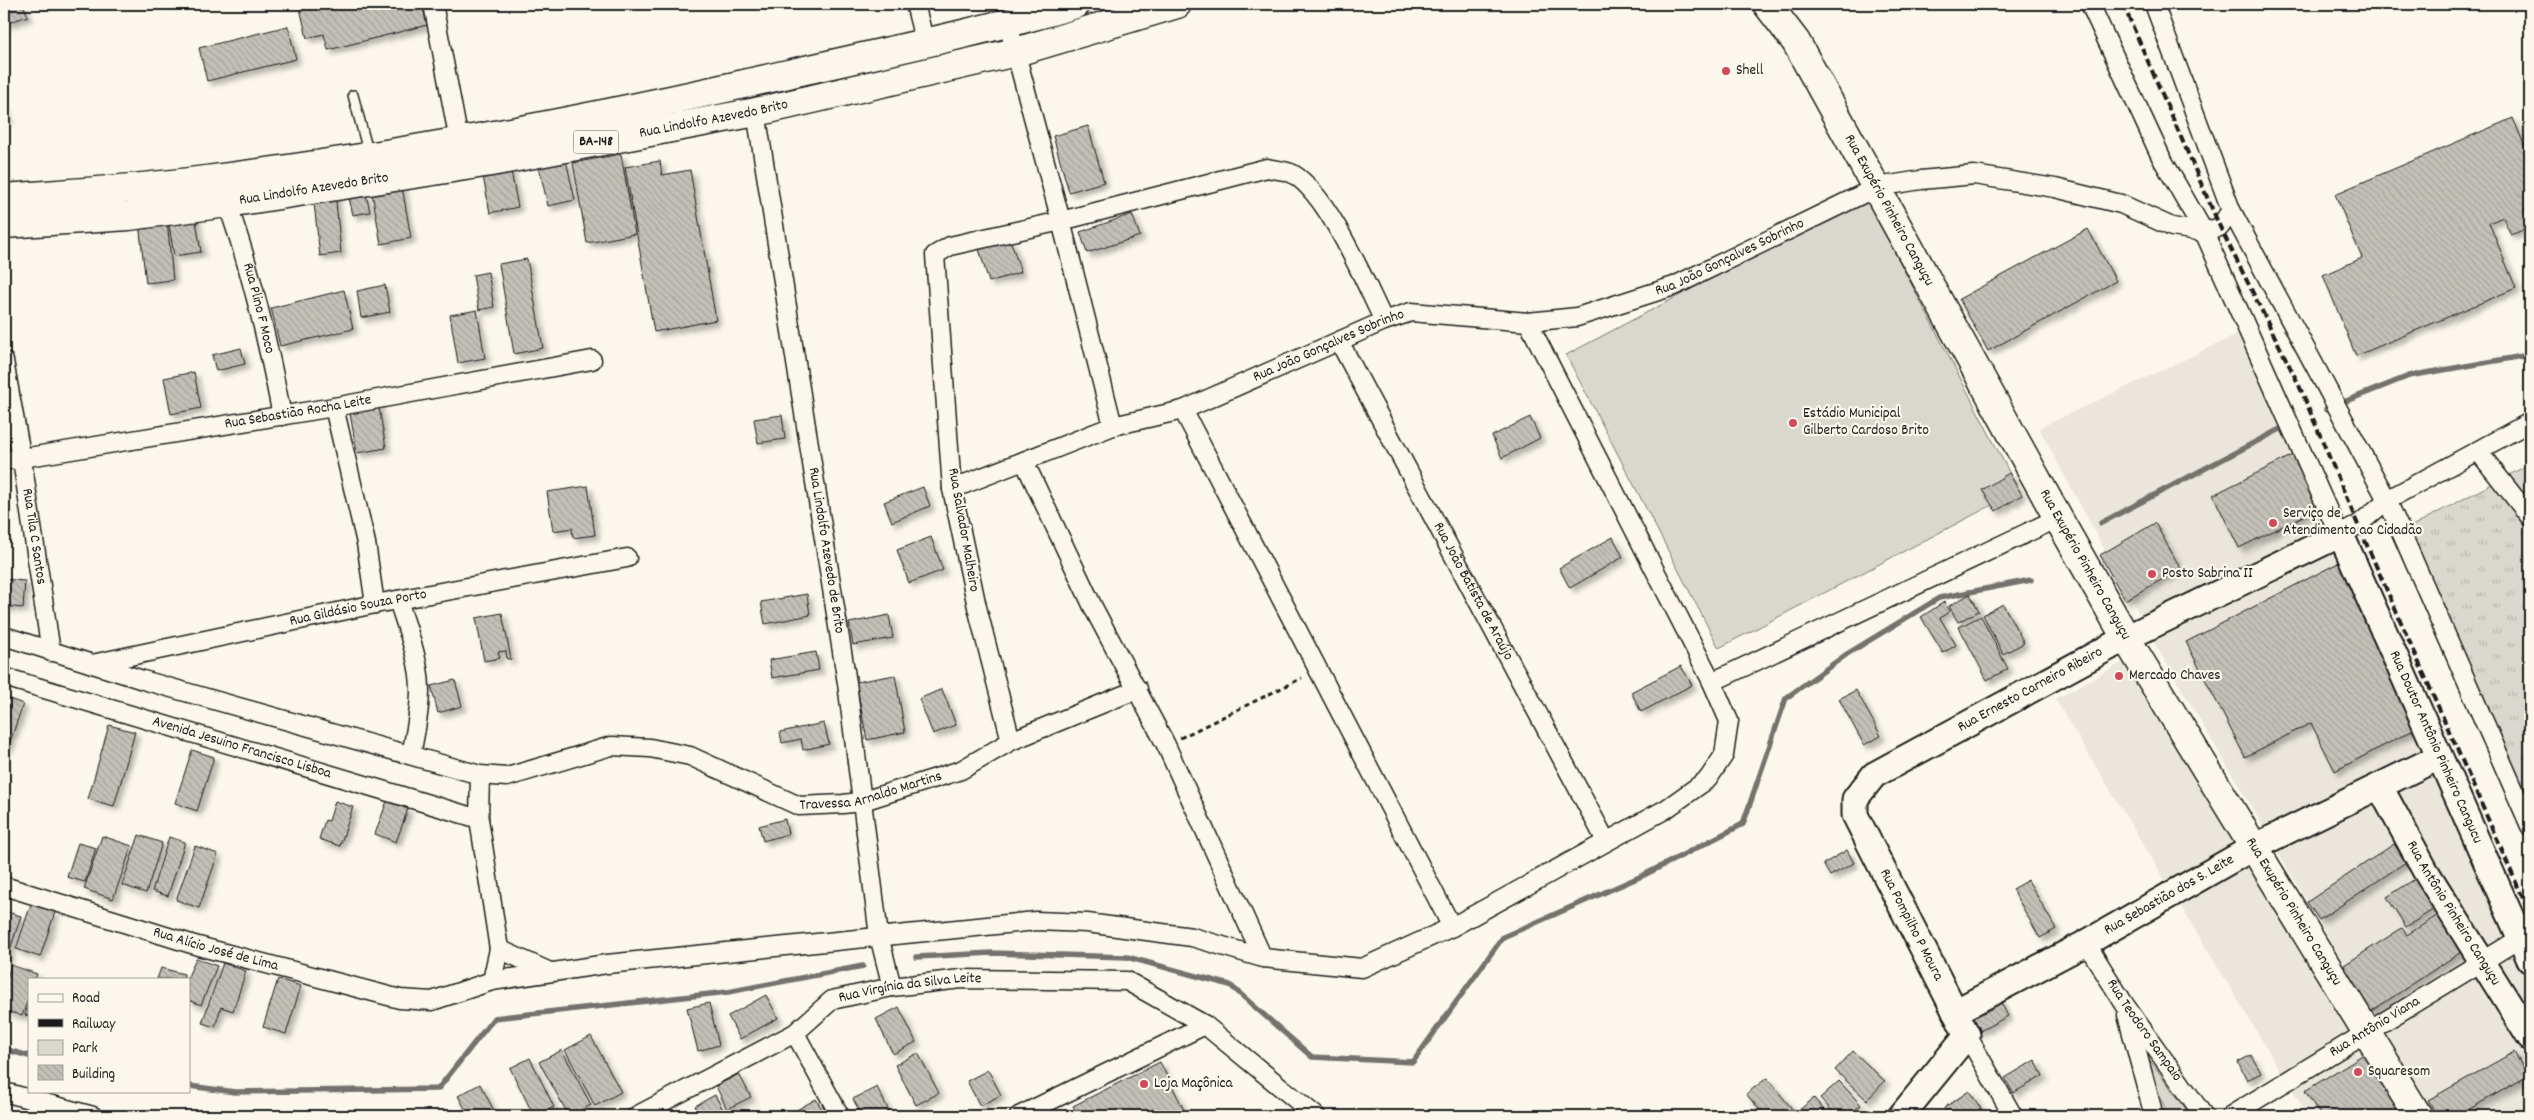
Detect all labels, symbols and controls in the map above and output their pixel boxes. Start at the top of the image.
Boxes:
place label: Shell [1736,60,1764,82]
marker: Shell [1720,65,1732,77]
street label: Rua Lindolfo Azevedo Brito [638,94,791,145]
road number: BA-148 [574,130,618,154]
street label: Rua Exupério Pinheiro Canguçu [1838,130,1939,290]
street label: Rua Lindolfo Azevedo Brito [238,167,390,212]
street label: Rua João Gonçalves Sobrinho [1652,213,1809,302]
street label: Rua Plino F Moco [236,260,280,356]
street label: Rua João Gonçalves Sobrinho [1250,304,1408,389]
street label: Rua Sebastião Rocha Leite [223,389,374,436]
place label: Estádio Municipal Gilberto Cardoso Brito [1803,403,1929,442]
marker: Estádio Municipal Gilberto Cardoso Brito [1787,417,1799,429]
street label: Rua Lindolfo Azevedo de Brito [802,466,850,636]
street label: Rua Salvador Malheiro [941,466,985,594]
street label: Rua Exupério Pinheiro Canguçu [2033,485,2136,644]
street label: Rua Tila C Santos [15,487,52,586]
place label: Serviço de Atendimento ao Cidadão [2283,503,2422,542]
marker: Serviço de Atendimento ao Cidadão [2267,517,2279,529]
street label: Rua João Batista de Araújo [1427,518,1519,665]
place label: Posto Sabrina II [2162,563,2253,585]
marker: Posto Sabrina II [2146,568,2158,580]
street label: Rua Gildásio Souza Porto [288,584,429,633]
street label: Rua Ernesto Carneiro Ribeiro [1954,641,2107,738]
street label: Rua Doutor Antônio Pinheiro Cangucu [2383,647,2488,847]
place label: Mercado Chaves [2129,665,2221,687]
marker: Mercado Chaves [2113,670,2125,682]
street label: Avenida Jesuino Francisco Lisboa [149,711,335,785]
street label: Travessa Arnaldo Martins [799,766,945,817]
street label: Rua Exupério Pinheiro Canguçu [2240,833,2347,990]
street label: Rua Antônio Pinheiro Canguçu [2400,837,2506,990]
street label: Rua Sebastião dos S. Leite [2100,849,2239,941]
street label: Rua Pompilho P Moura [1873,865,1949,986]
street label: Rua Alício José de Lima [150,922,282,978]
street label: Rua Virgínia da Silva Leite [836,968,982,1009]
street label: Rua Teodoro Sampaio [2101,975,2187,1087]
legend [28,978,190,1092]
text: Road [72,988,100,1010]
street label: Rua Antônio Viana [2326,991,2425,1063]
text: Railway [72,1014,116,1036]
text: Park [72,1038,98,1060]
place label: Squaresom [2368,1061,2430,1083]
text: Building [72,1064,115,1086]
marker: Squaresom [2352,1066,2364,1078]
place label: Loja Maçônica [1154,1073,1233,1095]
marker: Loja Maçônica [1138,1078,1150,1090]

